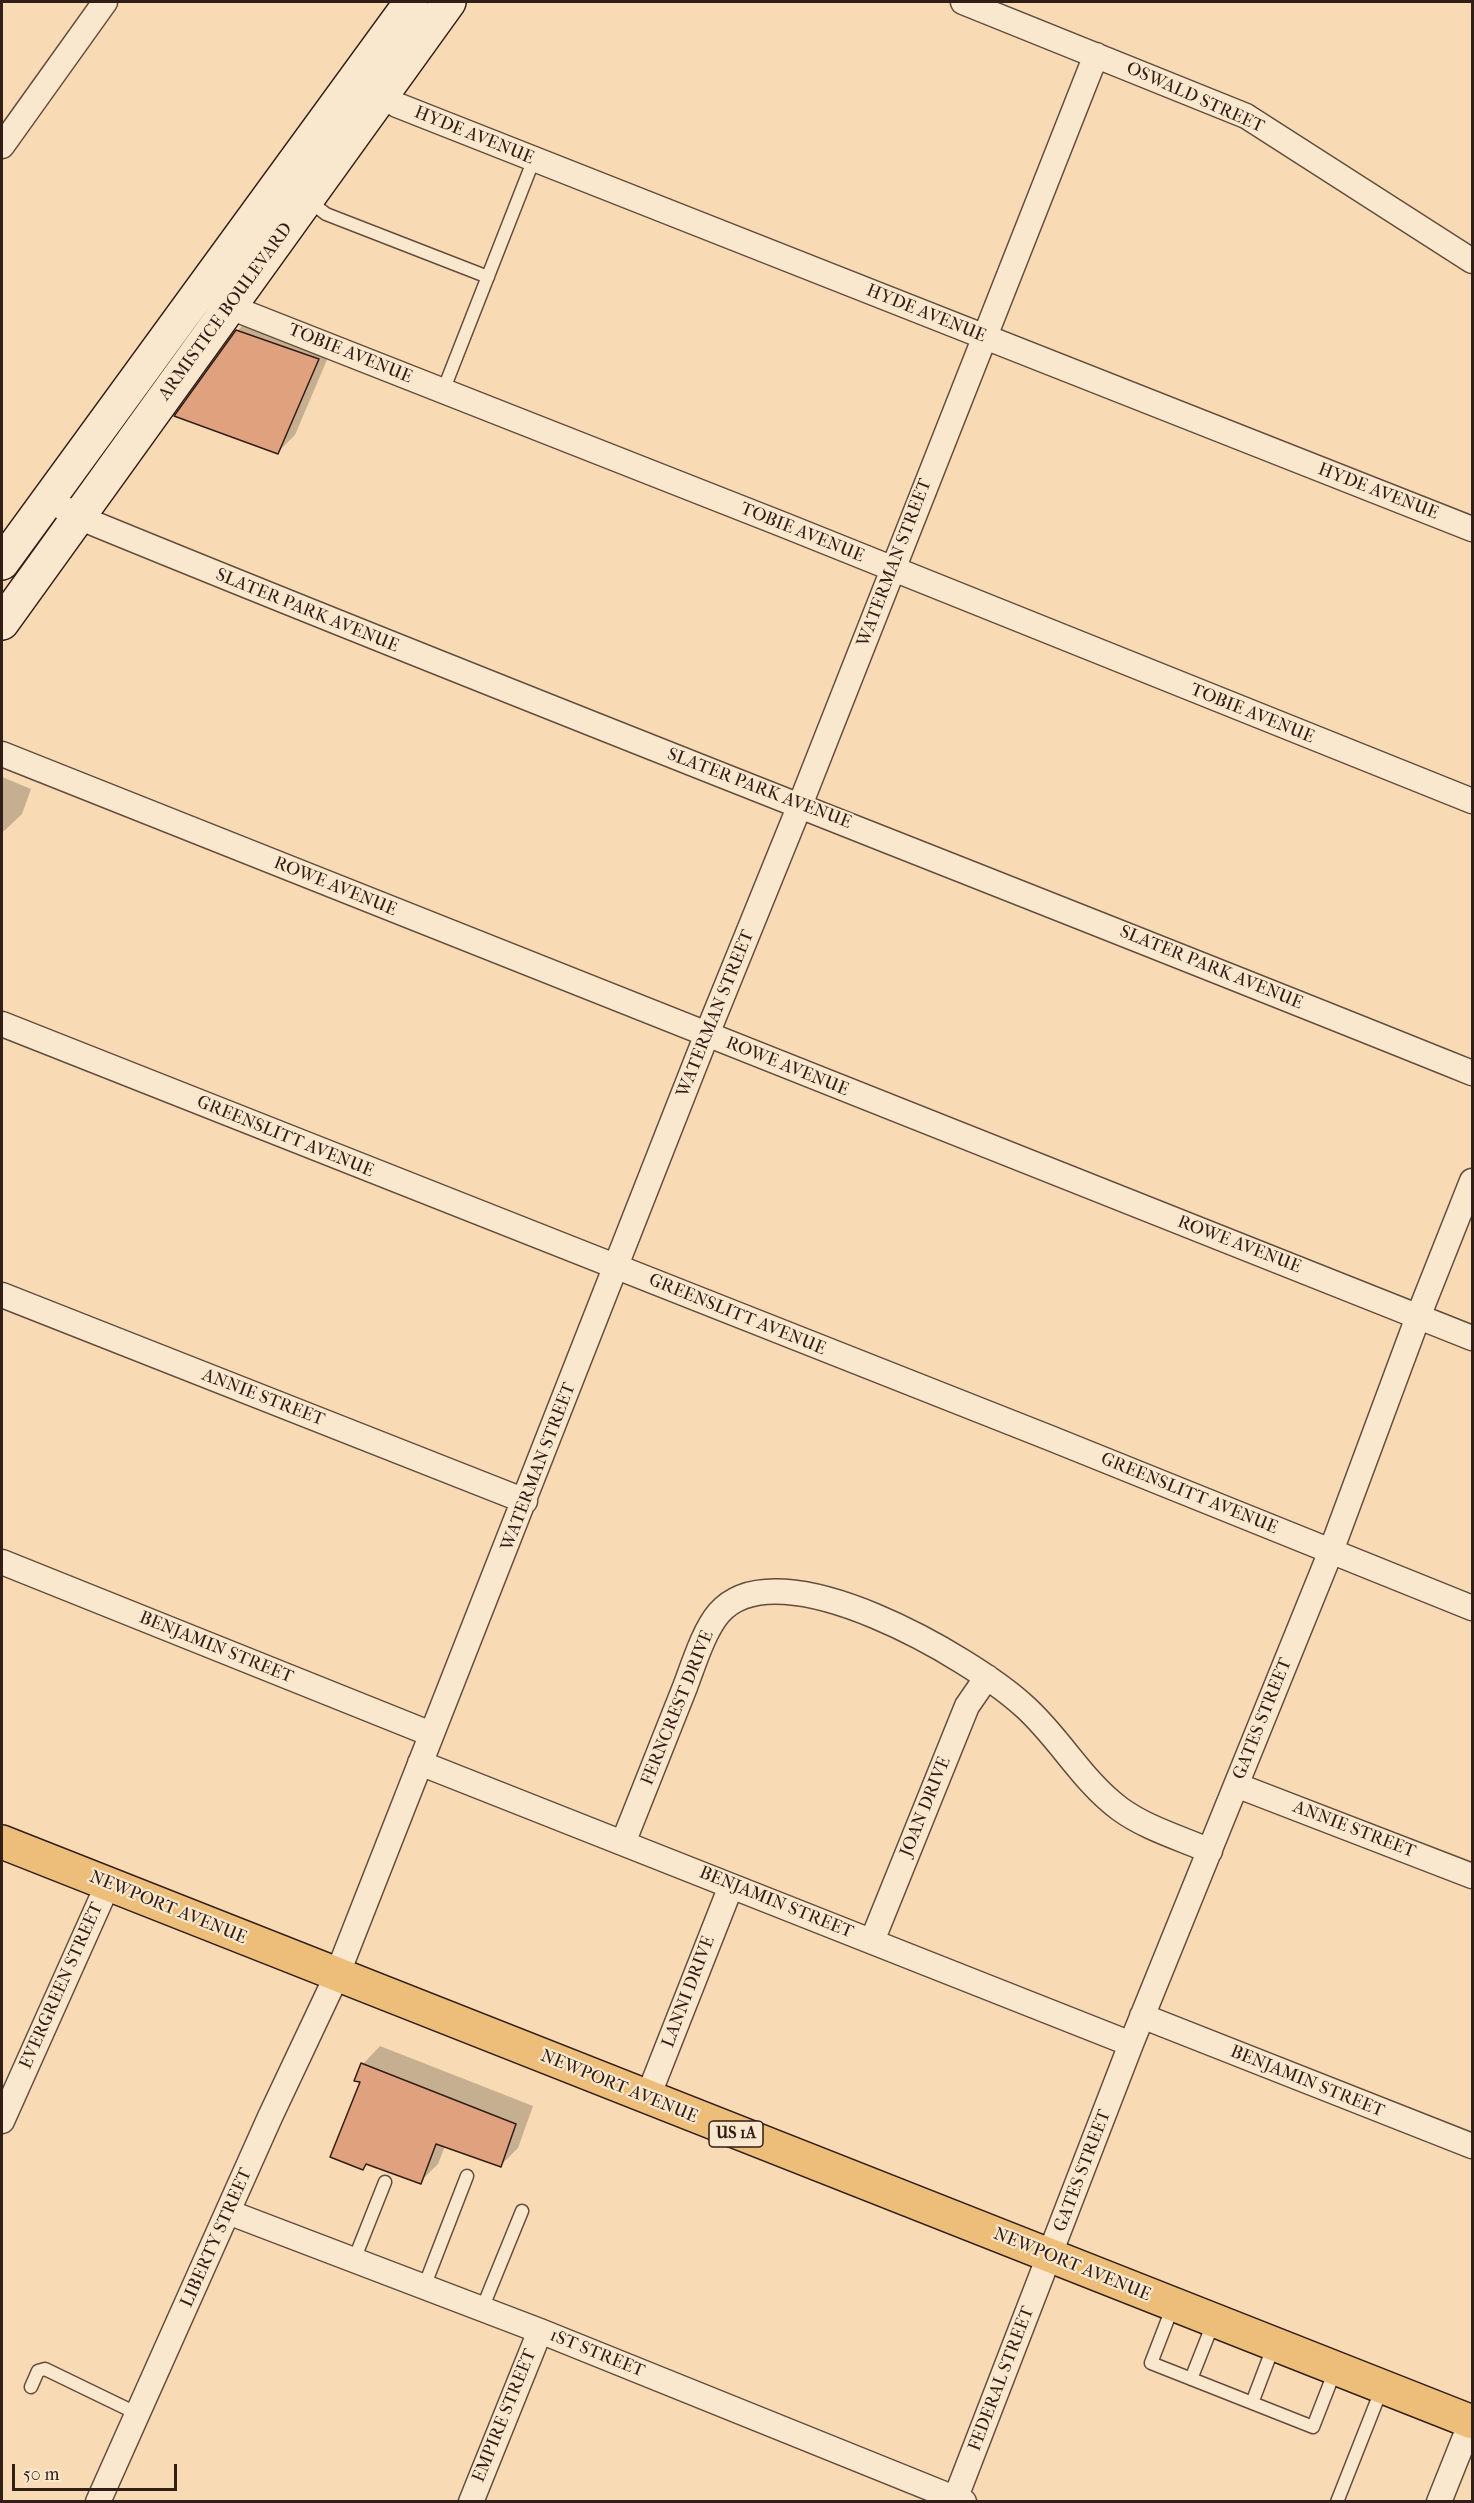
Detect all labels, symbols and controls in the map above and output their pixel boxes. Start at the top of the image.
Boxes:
street label: OSWALD STREET [1123,58,1267,138]
street label: HYDE AVENUE [411,102,537,170]
street label: ARMISTICE BOULEVARD [154,219,298,405]
street label: HYDE AVENUE [863,280,989,348]
street label: TOBIE AVENUE [285,319,415,389]
street label: HYDE AVENUE [1315,459,1441,525]
street label: WATERMAN STREET [853,476,937,650]
street label: TOBIE AVENUE [737,498,867,568]
street label: SLATER PARK AVENUE [212,564,402,658]
street label: TOBIE AVENUE [1187,679,1317,749]
street label: SLATER PARK AVENUE [664,744,854,834]
street label: ROWE AVENUE [270,853,400,921]
street label: SLATER PARK AVENUE [1116,921,1306,1015]
street label: WATERMAN STREET [673,927,759,1101]
street label: ROWE AVENUE [722,1033,852,1101]
street label: GREENSLITT AVENUE [193,1092,377,1182]
street label: ROWE AVENUE [1174,1211,1304,1279]
street label: GREENSLITT AVENUE [645,1270,829,1360]
street label: ANNIE STREET [199,1365,327,1431]
street label: WATERMAN STREET [497,1380,581,1554]
street label: GREENSLITT AVENUE [1097,1449,1281,1539]
street label: BENJAMIN STREET [136,1607,296,1689]
street label: FERNCREST DRIVE [637,1627,719,1789]
street label: GATES STREET [1229,1655,1297,1783]
street label: JOAN DRIVE [896,1754,956,1860]
street label: ANNIE STREET [1290,1797,1418,1863]
street label: BENJAMIN STREET [696,1862,856,1944]
street label: NEWPORT AVENUE [86,1867,250,1949]
street label: EVERGREEN STREET [16,1899,108,2073]
street label: LANNI DRIVE [658,1933,720,2051]
street label: BENJAMIN STREET [1227,2041,1387,2123]
street label: NEWPORT AVENUE [537,2046,701,2128]
street label: GATES STREET [1050,2107,1116,2235]
road number: US 1A [709,2121,763,2147]
street label: LIBERTY STREET [177,2165,257,2311]
street label: NEWPORT AVENUE [990,2224,1154,2306]
street label: FEDERAL STREET [964,2304,1040,2454]
street label: 1ST STREET [546,2325,648,2383]
street label: EMPIRE STREET [468,2346,542,2486]
scale bar [15,2452,180,2490]
text: 50 m [23,2464,59,2485]

